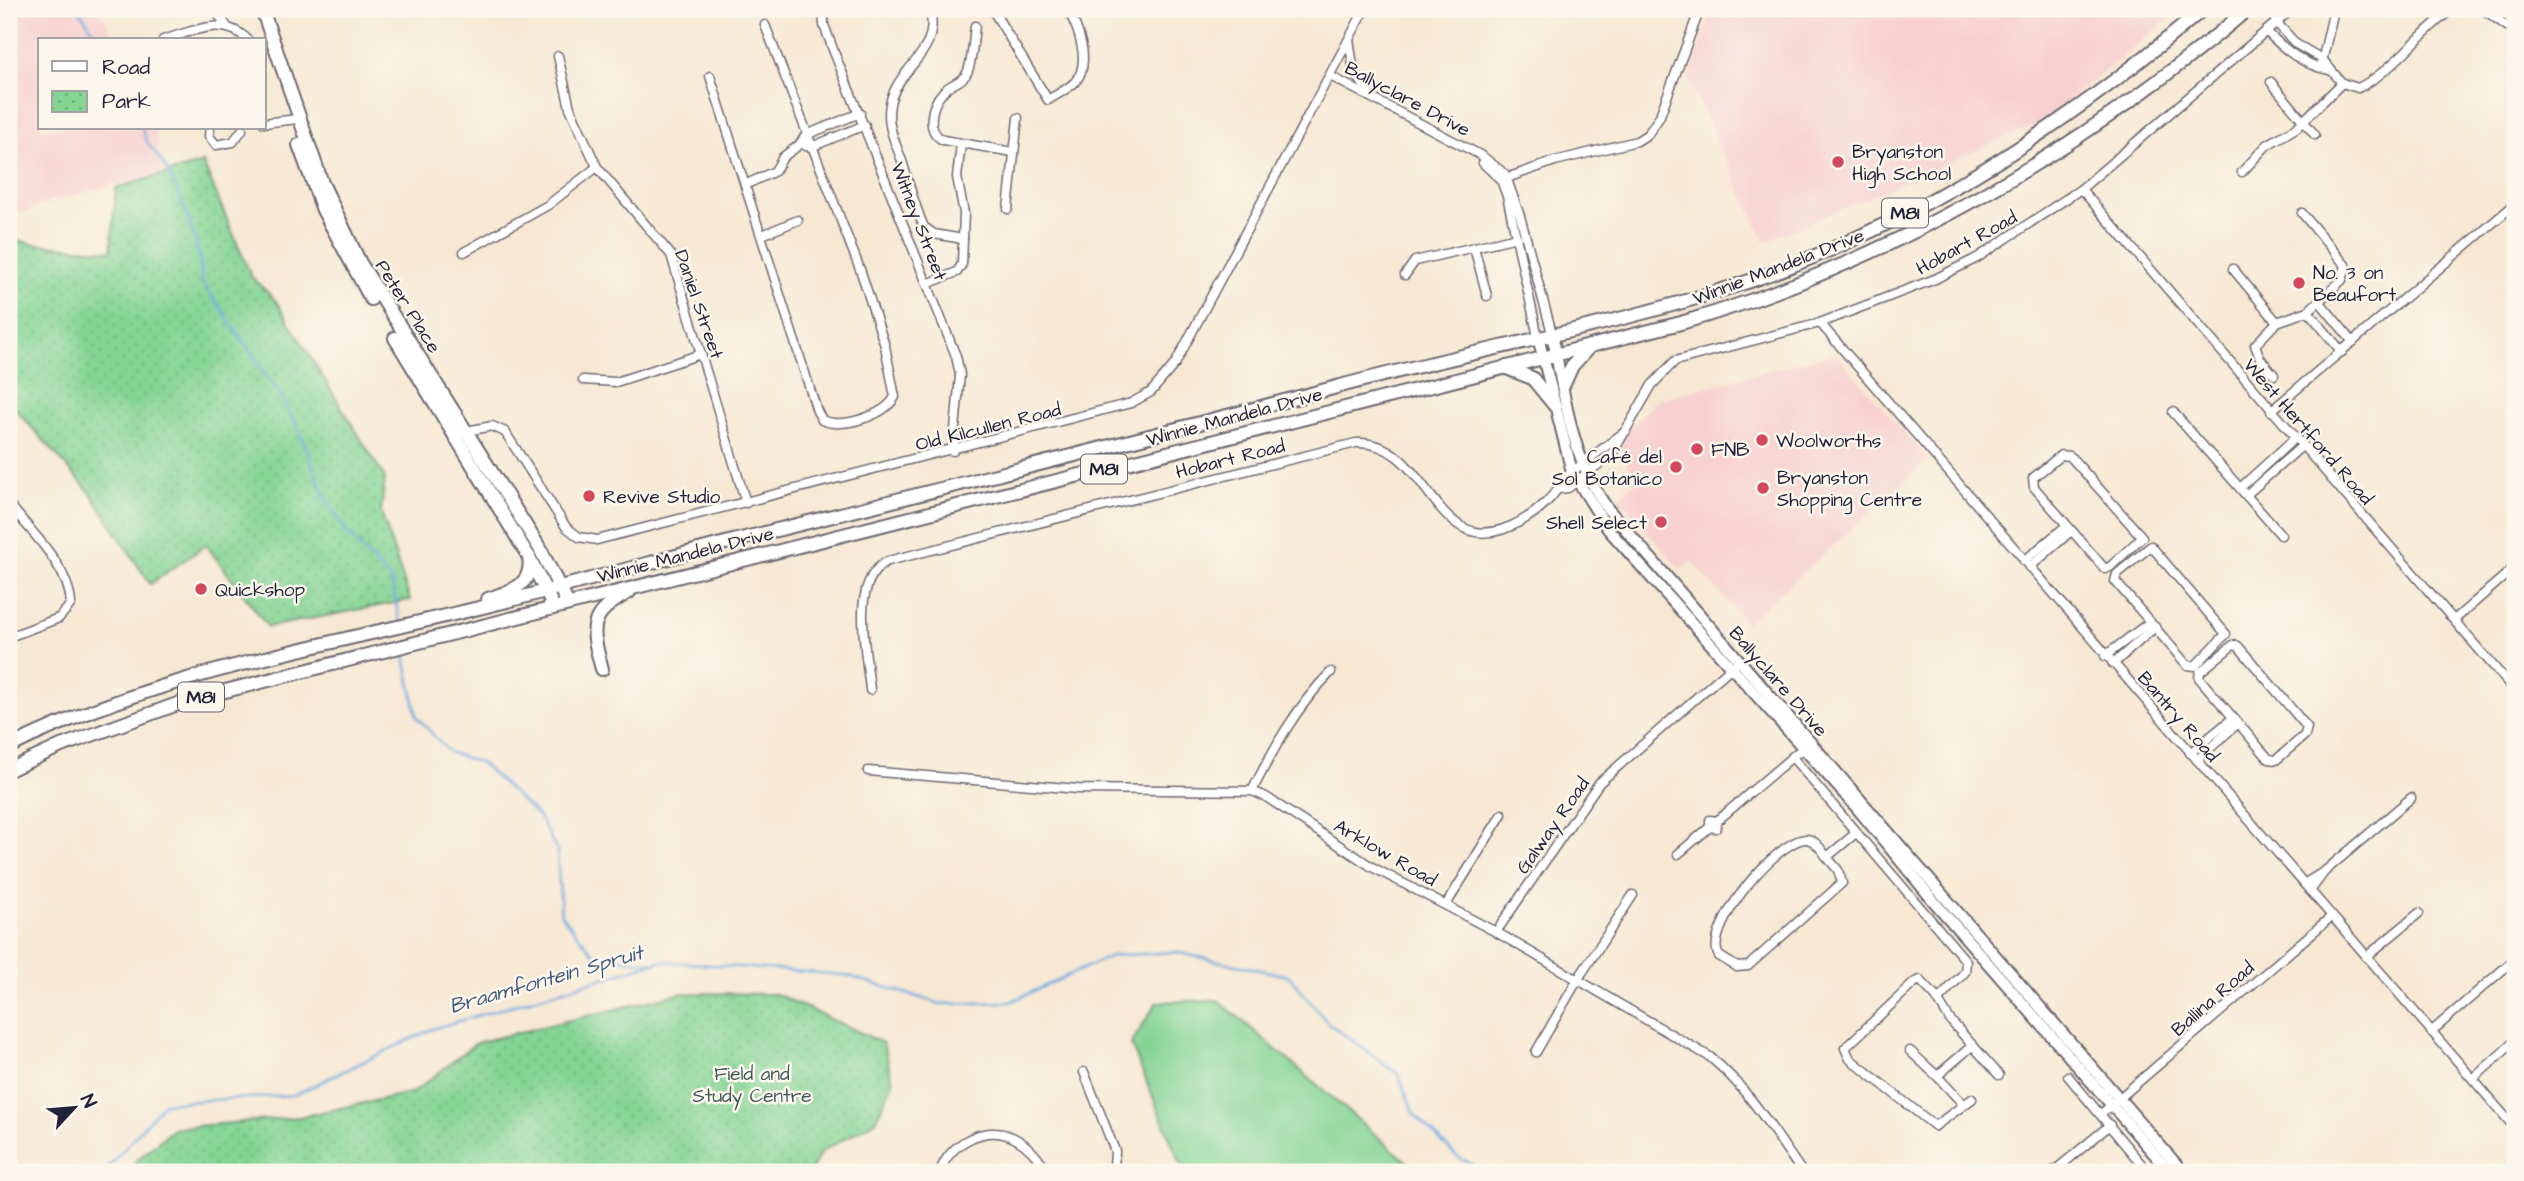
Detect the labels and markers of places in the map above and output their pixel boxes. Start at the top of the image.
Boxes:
place label: Bryanston High School [1852,139,1951,189]
marker: Bryanston High School [1830,154,1846,170]
place label: No. 3 on Beaufort [2313,260,2397,309]
marker: No. 3 on Beaufort [2291,275,2307,291]
place label: Woolworths [1776,428,1881,455]
marker: Woolworths [1754,432,1770,448]
place label: FNB [1711,437,1750,464]
marker: FNB [1689,441,1705,457]
place label: Café del Sol Botanico [1552,444,1662,493]
marker: Café del Sol Botanico [1668,459,1684,475]
place label: Bryanston Shopping Centre [1777,465,1922,515]
marker: Bryanston Shopping Centre [1755,480,1771,496]
place label: Revive Studio [603,484,720,511]
marker: Revive Studio [581,488,597,504]
place label: Shell Select [1546,510,1647,537]
marker: Shell Select [1653,514,1669,530]
place label: Quickshop [215,577,305,604]
marker: Quickshop [193,581,209,597]

